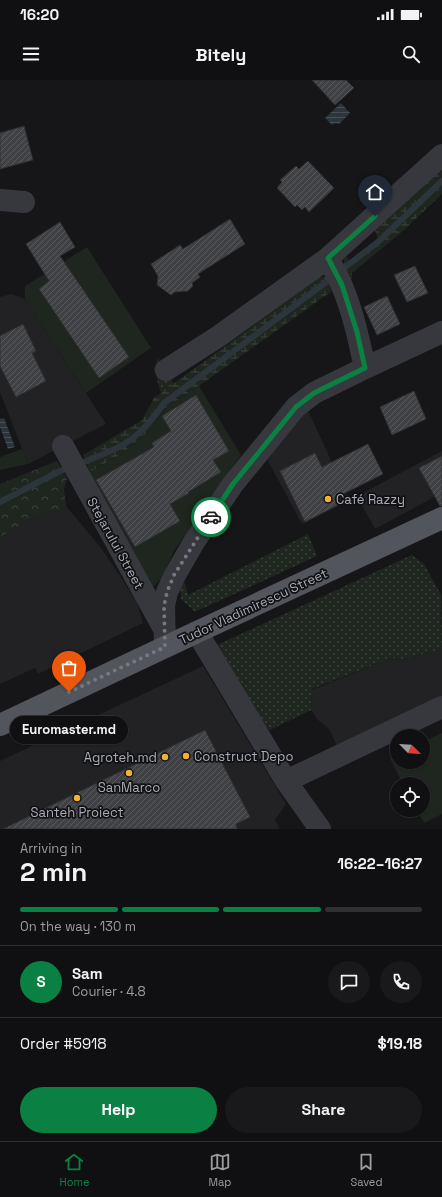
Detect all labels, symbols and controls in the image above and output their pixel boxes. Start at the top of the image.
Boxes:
text: 16:20 [20,5,59,24]
icon: menu [20,43,42,65]
text: Bitely [196,43,246,66]
icon: search [400,43,422,65]
pin [358,175,392,216]
icon: home [364,181,386,203]
place label: Café Razzy [336,491,405,508]
street label: Stejarului Street [83,494,148,592]
marker: Café Razzy [323,494,333,504]
courier [191,497,231,537]
icon: car [200,506,222,528]
street label: Tudor Vladimirescu Street [176,565,330,648]
pin [52,651,86,692]
icon: bag [58,657,80,679]
callout: Euromaster.md [10,716,128,744]
text: Euromaster.md [22,721,116,738]
north arrow [390,729,430,769]
map controls [390,729,430,817]
place label: Construct Depo [194,748,293,765]
place label: Agroteh.md [84,749,157,766]
marker: Construct Depo [181,751,191,761]
marker: Agroteh.md [160,752,170,762]
marker: SanMarco [124,768,134,778]
button: locate [390,777,430,817]
place label: SanMarco [98,779,160,796]
marker: Santeh Proiect [72,793,82,803]
place label: Santeh Proiect [31,804,123,821]
text: Arriving in [20,840,82,857]
text: 16:22–16:27 [337,854,422,873]
text: 2 min [20,855,87,889]
text: On the way · 130 m [20,918,136,935]
button: chat [328,961,370,1003]
button: phone [380,961,422,1003]
text: Sam [72,964,103,983]
text: S [36,972,46,991]
text: Courier · 4.8 [72,983,146,1000]
text: Order #5918 [20,1034,107,1053]
text: $19.18 [378,1034,422,1053]
button: Help [20,1087,217,1133]
button: Share [225,1087,422,1133]
tab: Home [59,1151,89,1189]
tab: Map [208,1151,231,1189]
tab: Saved [350,1151,382,1189]

